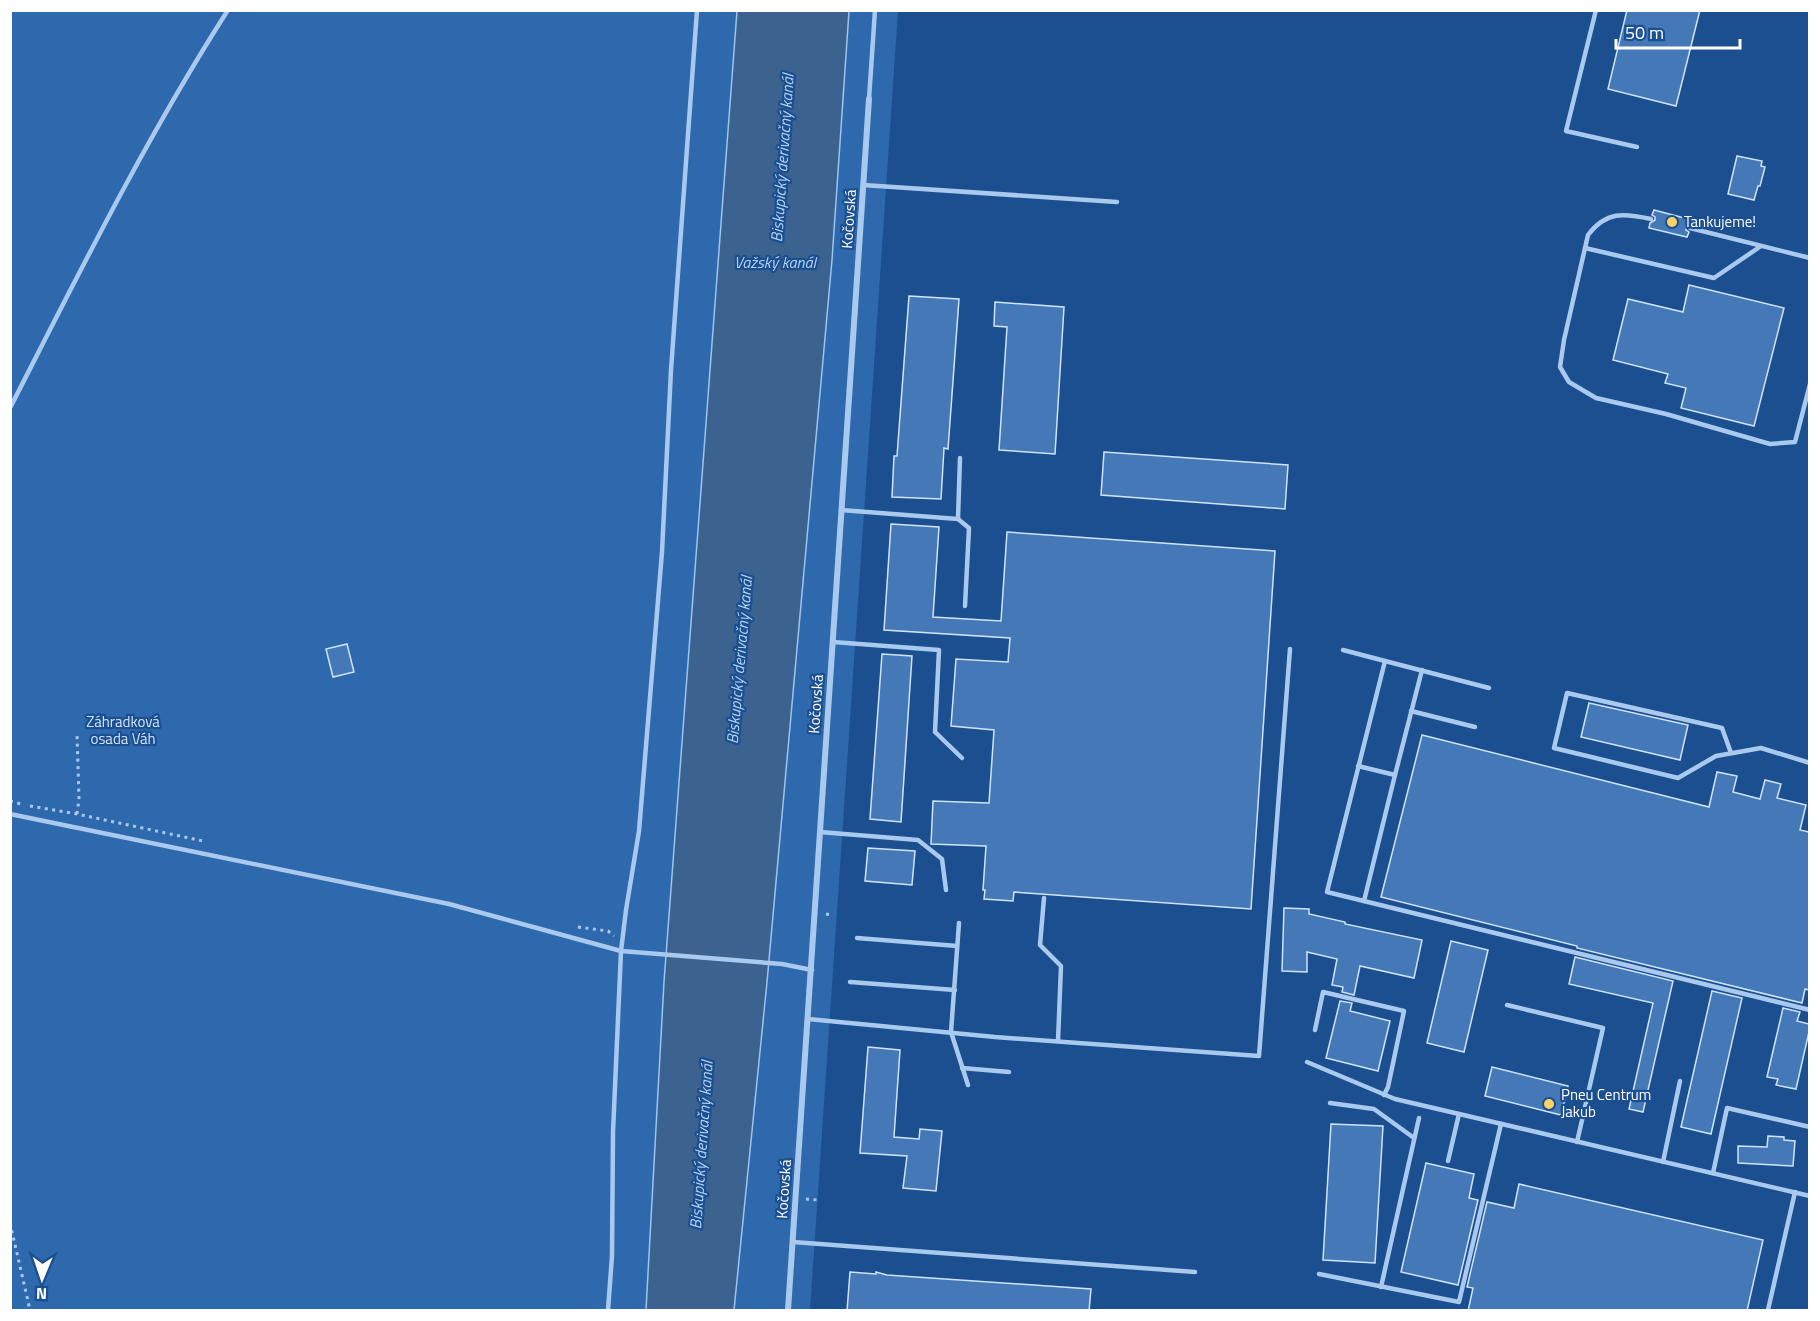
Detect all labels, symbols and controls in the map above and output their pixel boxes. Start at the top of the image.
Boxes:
scale bar [1616,12,1740,50]
text: 50 m [1625,19,1664,46]
water label: Biskupický derivačný kanál [764,72,800,243]
street label: Kočovská [835,188,862,249]
place label: Tankujeme! [1684,210,1756,233]
marker: Tankujeme! [1665,215,1679,229]
water label: Važský kanál [734,250,818,274]
water label: Biskupický derivačný kanál [720,574,758,745]
street label: Kočovská [802,673,829,734]
park label: Záhradková osada Váh [86,710,160,750]
water label: Biskupický derivačný kanál [683,1059,719,1230]
place label: Pneu Centrum Jakub [1561,1083,1651,1123]
marker: Pneu Centrum Jakub [1542,1097,1556,1111]
street label: Kočovská [770,1158,797,1219]
north arrow [12,1249,72,1309]
text: N [36,1282,47,1306]

